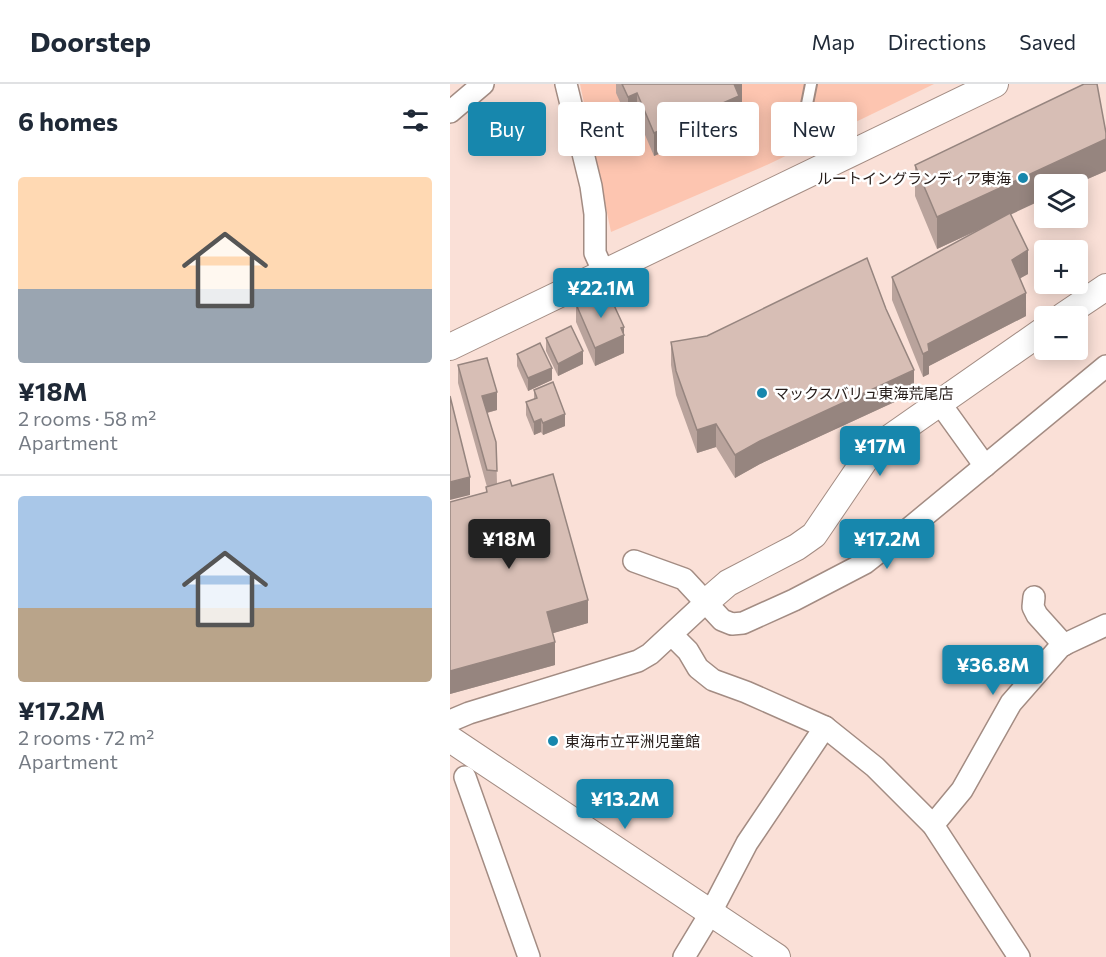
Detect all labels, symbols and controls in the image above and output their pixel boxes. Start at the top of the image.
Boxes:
text: Doorstep [30,24,151,58]
text: Map [812,29,855,54]
text: Directions [888,29,986,54]
text: Saved [1019,29,1076,54]
chip: Buy [468,102,546,156]
chip: Rent [558,102,645,156]
chip: Filters [657,102,759,156]
chip: New [771,102,857,156]
icon: filters [399,104,432,137]
text: 6 homes [18,105,118,136]
place label: ルートイングランディア東海 [817,169,1011,187]
marker: ルートイングランディア東海 [1016,171,1030,185]
map controls [1034,174,1088,360]
button: layers [1034,174,1088,228]
icon: home [171,216,279,324]
button: + [1034,240,1088,294]
pin: ¥22.1M [552,268,650,319]
text: ¥22.1M [567,275,635,299]
button: − [1034,306,1088,360]
text: ¥18M [18,375,88,406]
place label: マックスバリュ東海荒尾店 [774,384,954,402]
marker: マックスバリュ東海荒尾店 [755,386,769,400]
text: 2 rooms · 58 m² [18,406,156,430]
pin: ¥17M [844,426,916,477]
text: Apartment [18,430,118,454]
text: ¥17M [854,433,906,457]
pin: ¥18M [473,519,545,570]
pin: ¥17.2M [838,519,936,570]
text: ¥18M [482,526,536,550]
text: ¥17.2M [853,526,921,550]
icon: home [171,535,279,643]
pin: ¥36.8M [944,645,1042,696]
text: ¥36.8M [956,652,1030,676]
text: ¥17.2M [18,694,105,725]
text: 2 rooms · 72 m² [18,725,154,749]
place label: 東海市立平洲児童館 [565,732,700,750]
marker: 東海市立平洲児童館 [546,734,560,748]
text: Apartment [18,749,118,773]
pin: ¥13.2M [576,779,674,830]
text: ¥13.2M [590,786,660,810]

